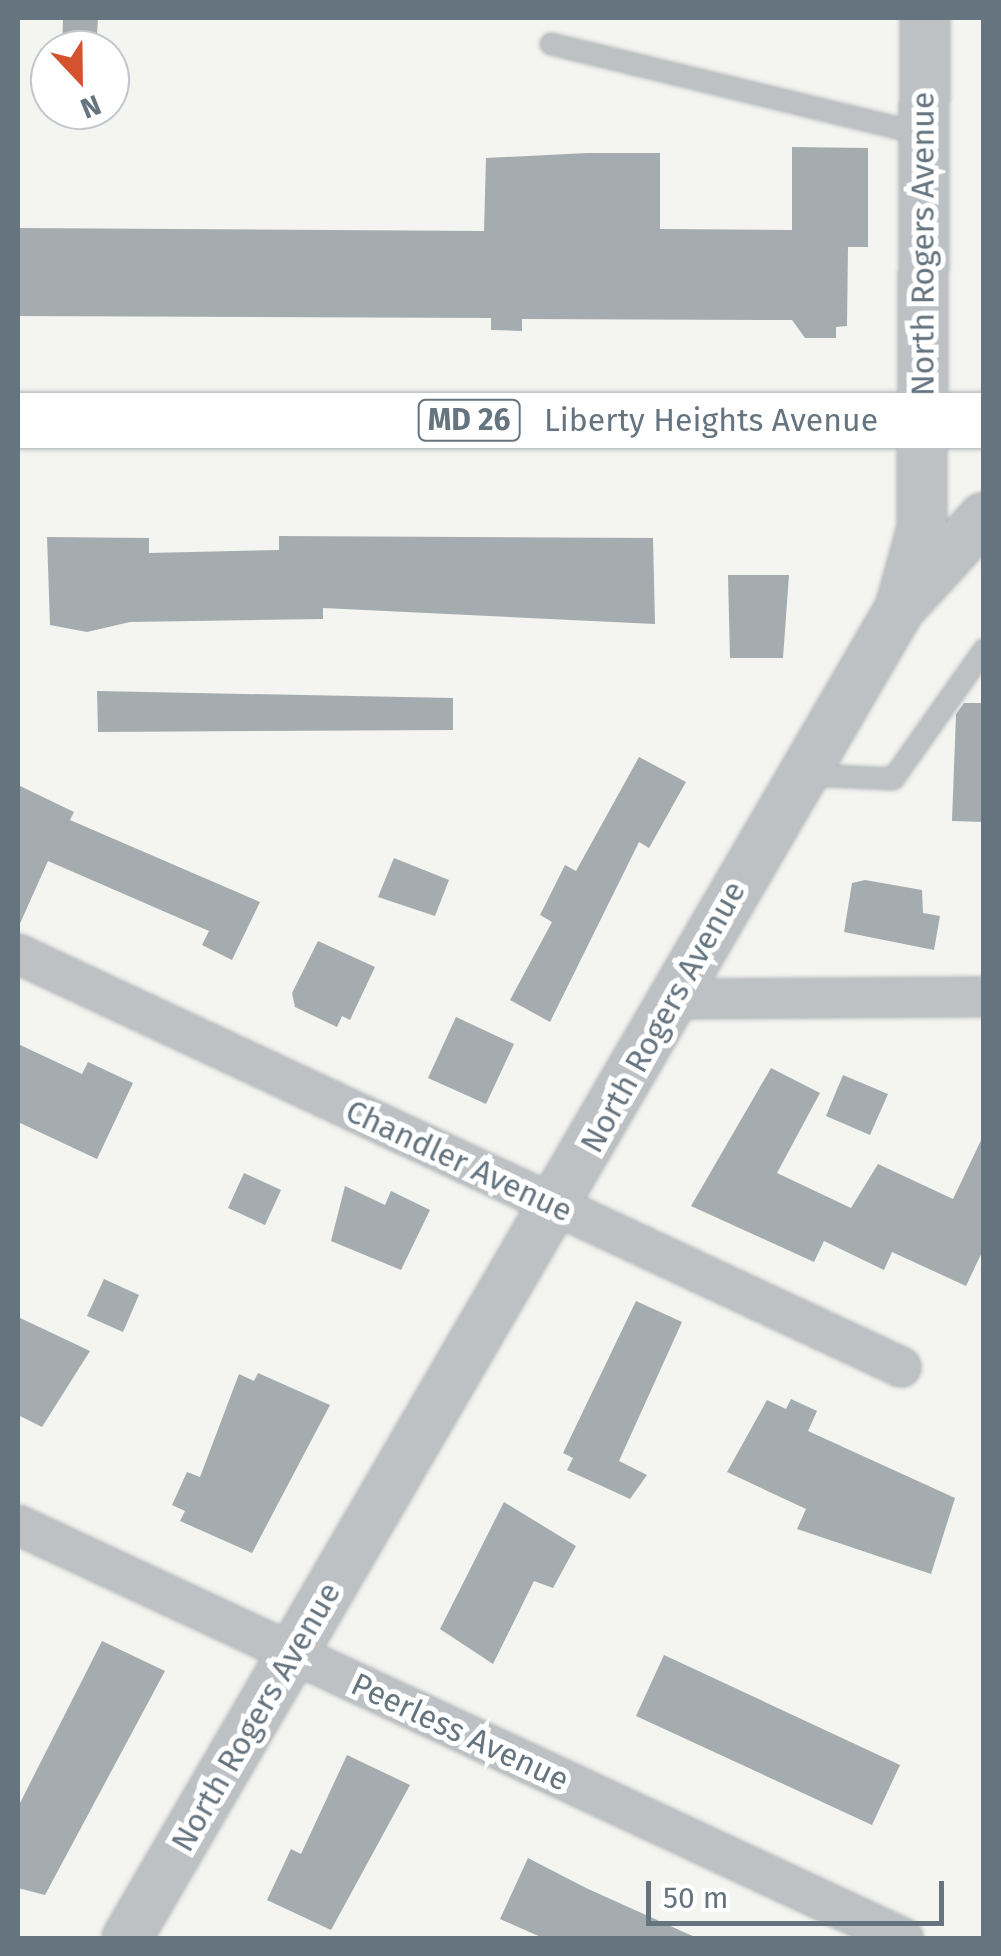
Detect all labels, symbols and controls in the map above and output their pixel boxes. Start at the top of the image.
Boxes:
north arrow [30,30,130,130]
text: N [76,88,105,125]
street label: North Rogers Avenue [904,92,942,396]
road number: MD 26 [416,395,522,445]
street label: Liberty Heights Avenue [544,401,878,439]
street label: North Rogers Avenue [572,875,754,1159]
street label: Chandler Avenue [340,1092,578,1230]
street label: North Rogers Avenue [163,1576,349,1858]
street label: Peerless Avenue [345,1665,575,1799]
scale bar [651,1861,948,1923]
text: 50 m [663,1880,728,1916]

